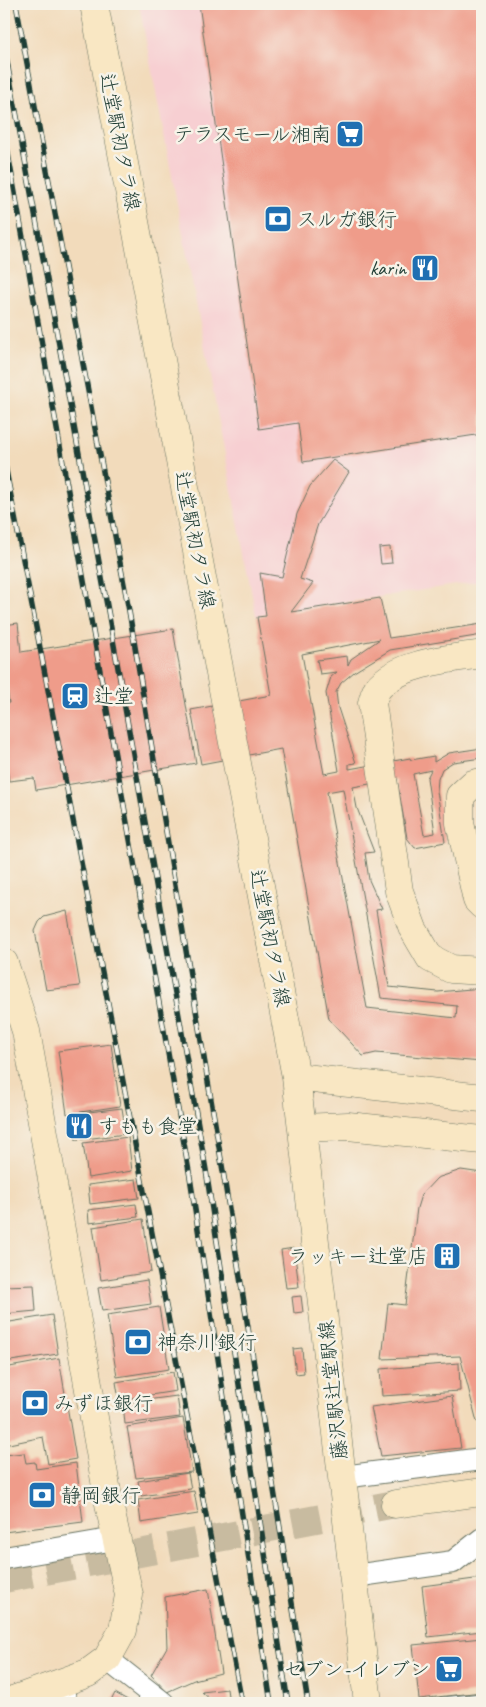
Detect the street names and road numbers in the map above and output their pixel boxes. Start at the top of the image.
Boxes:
street label: 辻堂駅初タラ線 [94,71,146,213]
street label: 辻堂駅初タラ線 [169,469,221,611]
street label: 辻堂駅初タラ線 [244,867,296,1009]
street label: 藤沢駅辻堂駅線 [313,1319,353,1461]

